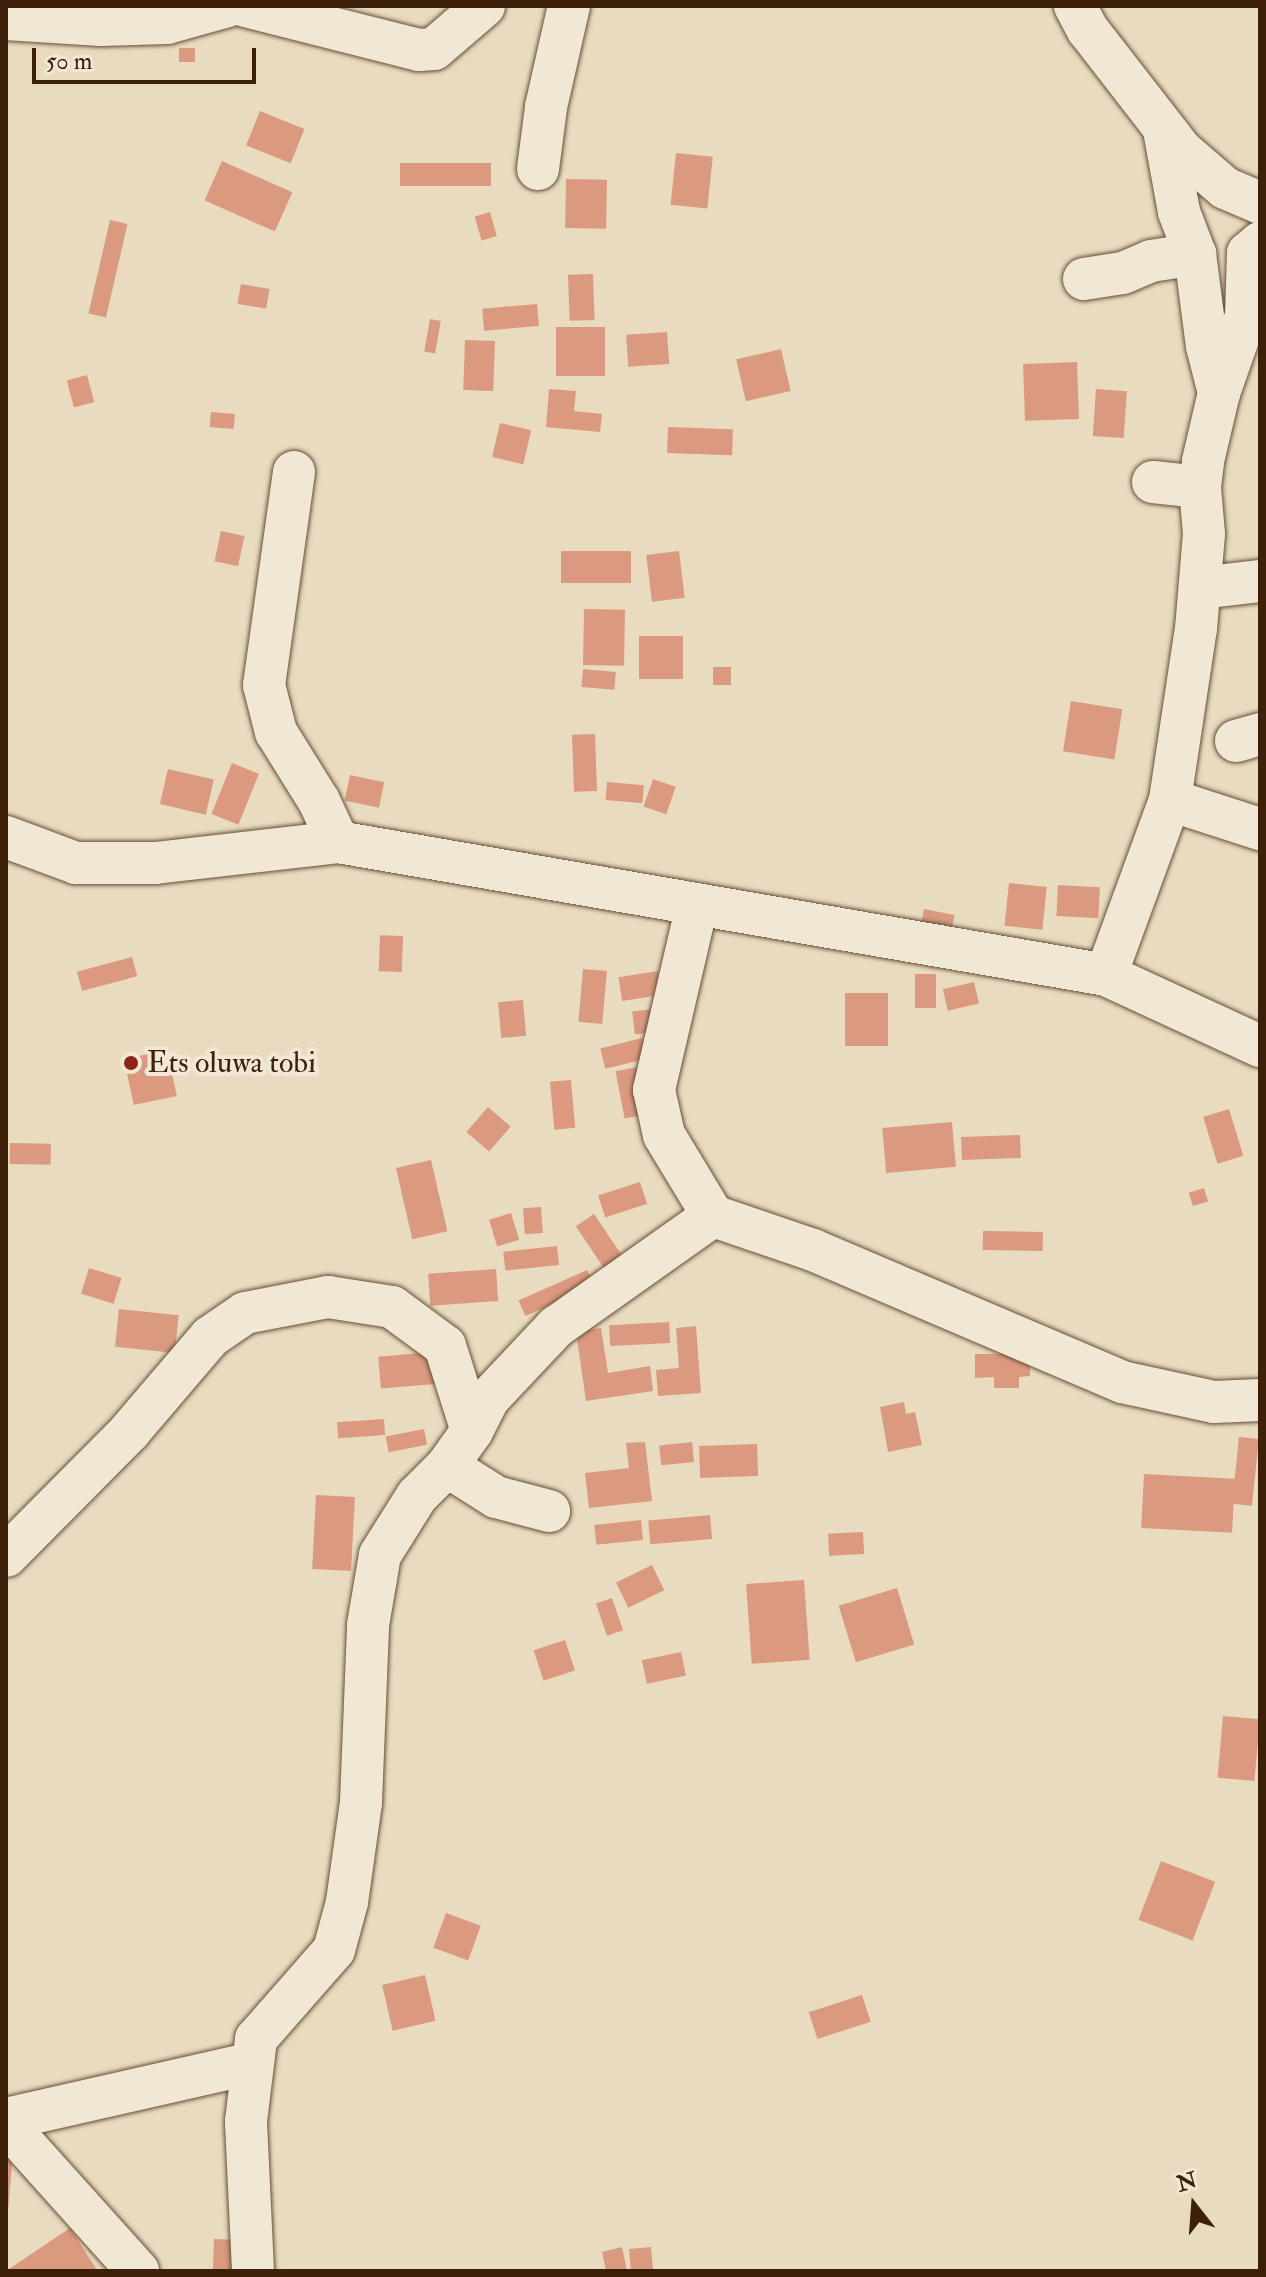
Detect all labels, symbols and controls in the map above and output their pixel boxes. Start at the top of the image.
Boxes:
scale bar [36,32,260,82]
text: 50 m [46,46,92,77]
place label: Ets oluwa tobi [147,1045,316,1081]
marker: Ets oluwa tobi [122,1054,140,1072]
north arrow [1154,2165,1234,2245]
text: N [1173,2166,1200,2198]

